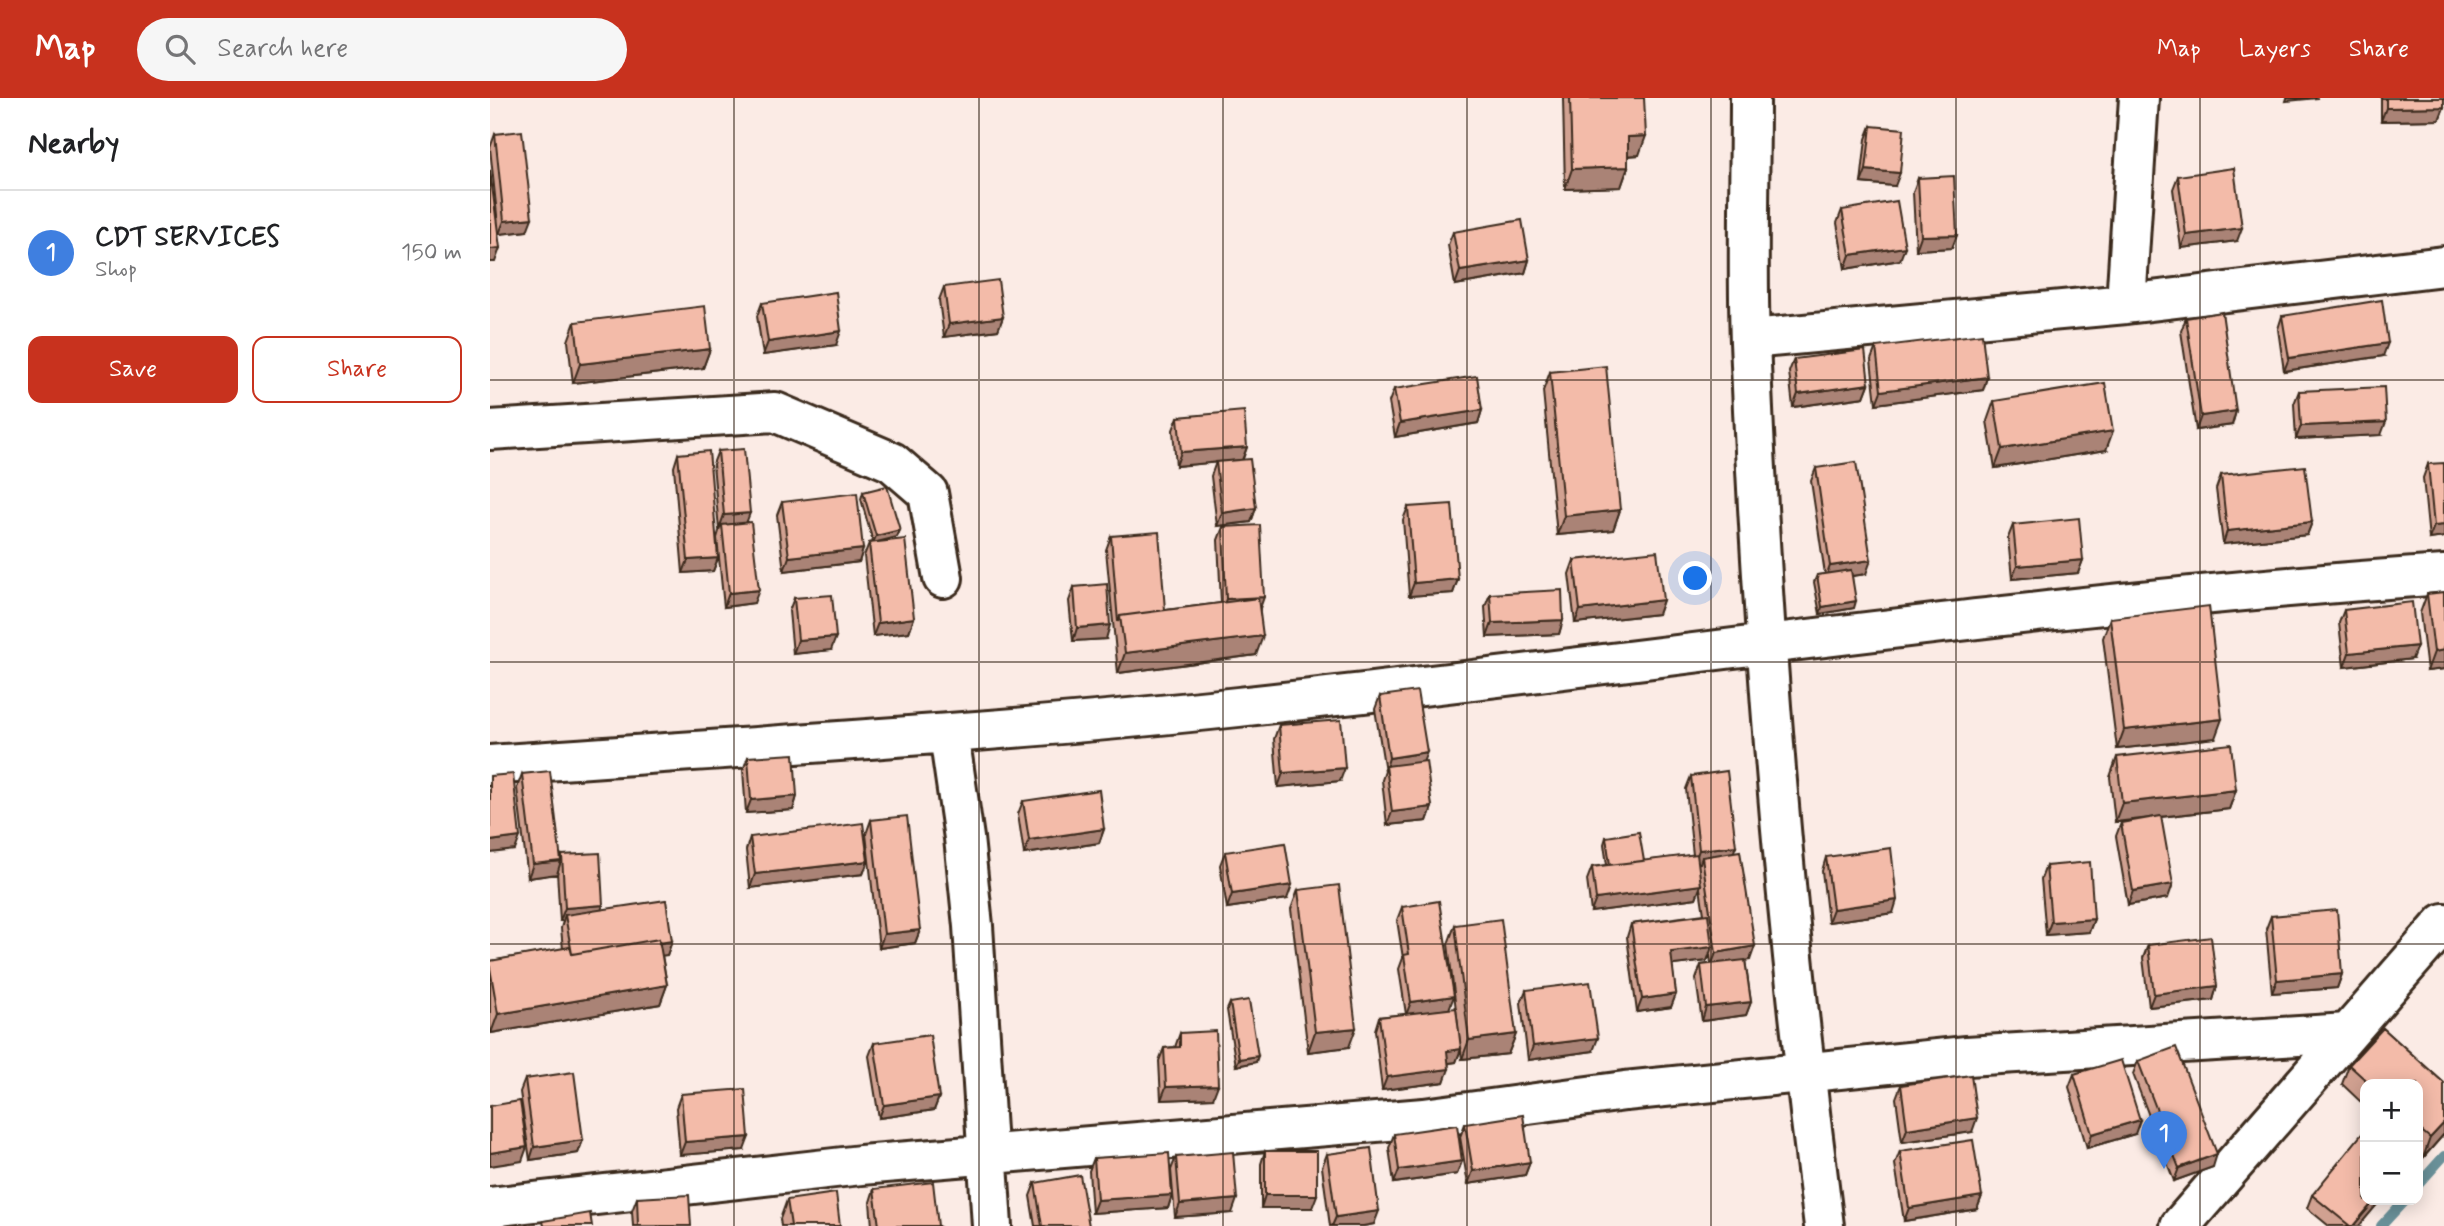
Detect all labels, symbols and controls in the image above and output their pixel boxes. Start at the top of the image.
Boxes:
search box [137,18,627,81]
text: Map [35,27,95,71]
icon: search [161,30,199,68]
text: Search here [217,32,348,66]
text: Map [2157,34,2201,65]
text: Layers [2239,34,2311,65]
text: Share [2349,34,2409,65]
text: Nearby [28,124,119,163]
text: CDT SERVICES [95,221,280,255]
text: 1 [46,238,56,268]
text: 150 m [401,238,462,268]
text: Shop [95,255,137,285]
button: Save [28,336,238,403]
button: Share [252,336,462,403]
your location [1678,561,1712,595]
map controls [2360,1079,2423,1205]
button: + [2360,1079,2423,1142]
pin: 1 [2141,1111,2187,1169]
button: − [2360,1142,2423,1205]

